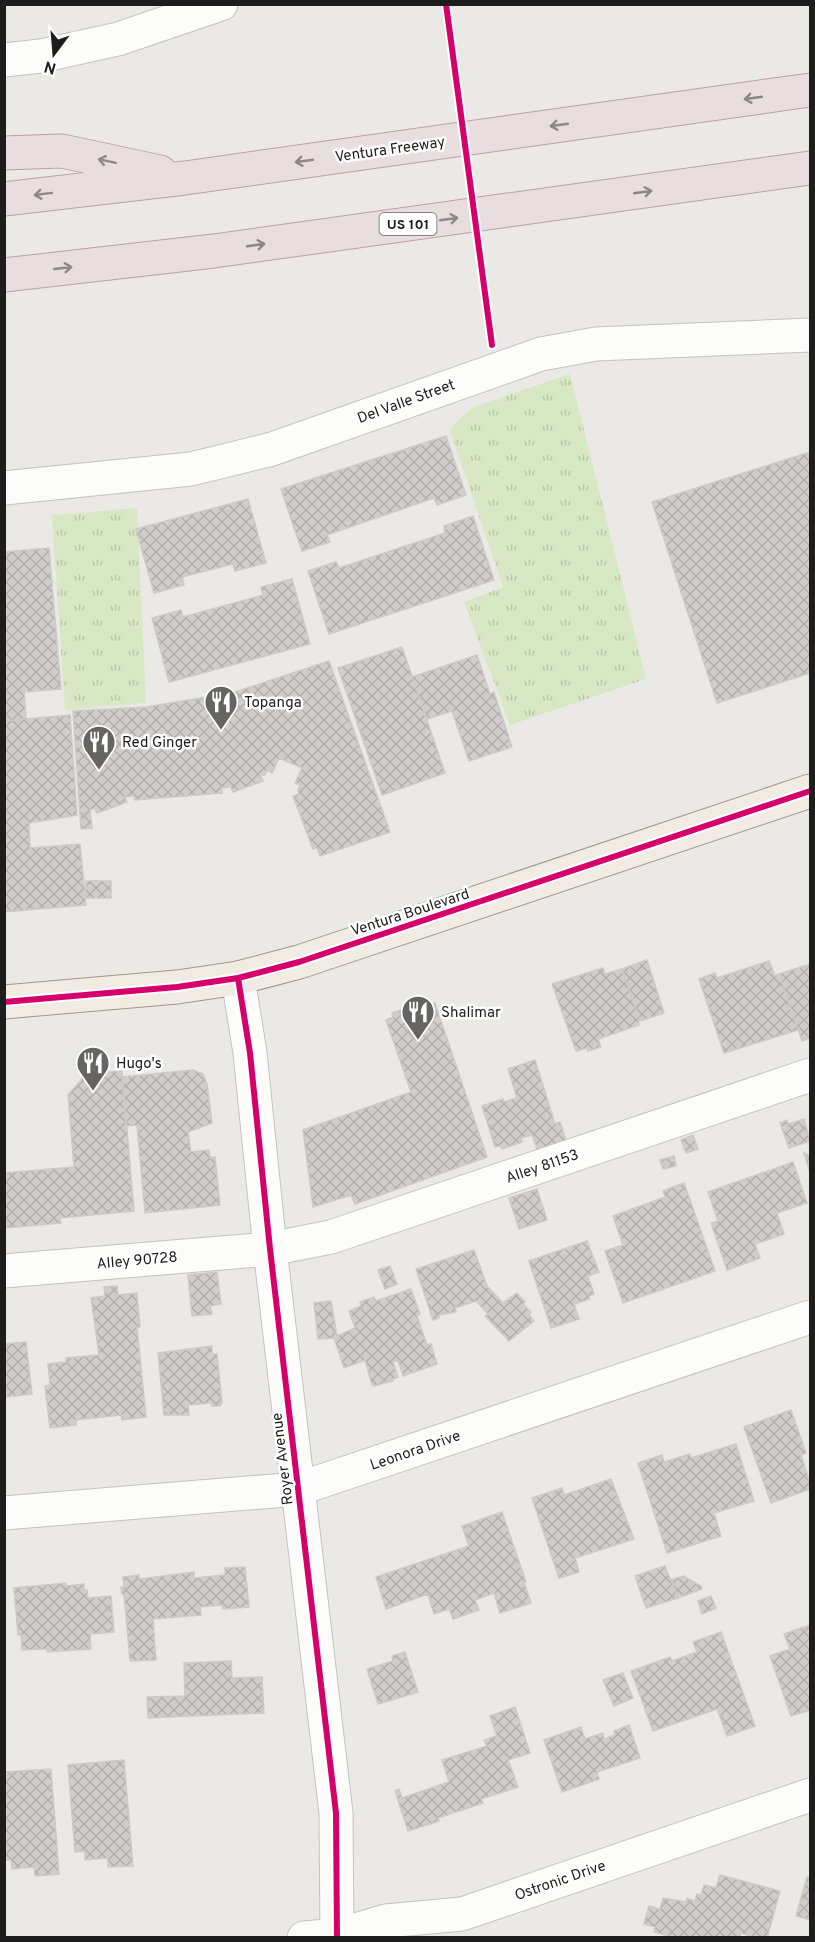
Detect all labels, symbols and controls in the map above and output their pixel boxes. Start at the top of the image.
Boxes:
north arrow [24,24,84,84]
text: N [42,55,59,78]
one-way arrow [743,93,763,104]
one-way arrow [550,120,570,131]
street label: Ventura Freeway [334,133,447,168]
one-way arrow [98,155,118,166]
one-way arrow [294,156,314,167]
one-way arrow [632,186,652,197]
one-way arrow [34,189,54,200]
road number: US 101 [380,213,436,235]
one-way arrow [439,213,459,224]
one-way arrow [246,240,266,251]
one-way arrow [52,262,72,273]
street label: Del Valle Street [355,376,458,429]
restaurant icon: Topanga [203,684,239,731]
place label: Topanga [244,694,302,713]
restaurant icon: Red Ginger [81,724,117,771]
place label: Red Ginger [122,734,197,753]
street label: Ventura Boulevard [349,885,472,942]
restaurant icon: Shalimar [400,994,436,1041]
place label: Shalimar [441,1004,501,1023]
restaurant icon: Hugo's [75,1045,111,1092]
place label: Hugo's [116,1055,162,1074]
street label: Alley 81153 [503,1146,581,1189]
street label: Alley 90728 [96,1248,178,1274]
street label: Royer Avenue [268,1412,299,1506]
street label: Leonora Drive [368,1427,463,1476]
street label: Ostronic Drive [512,1857,609,1906]

